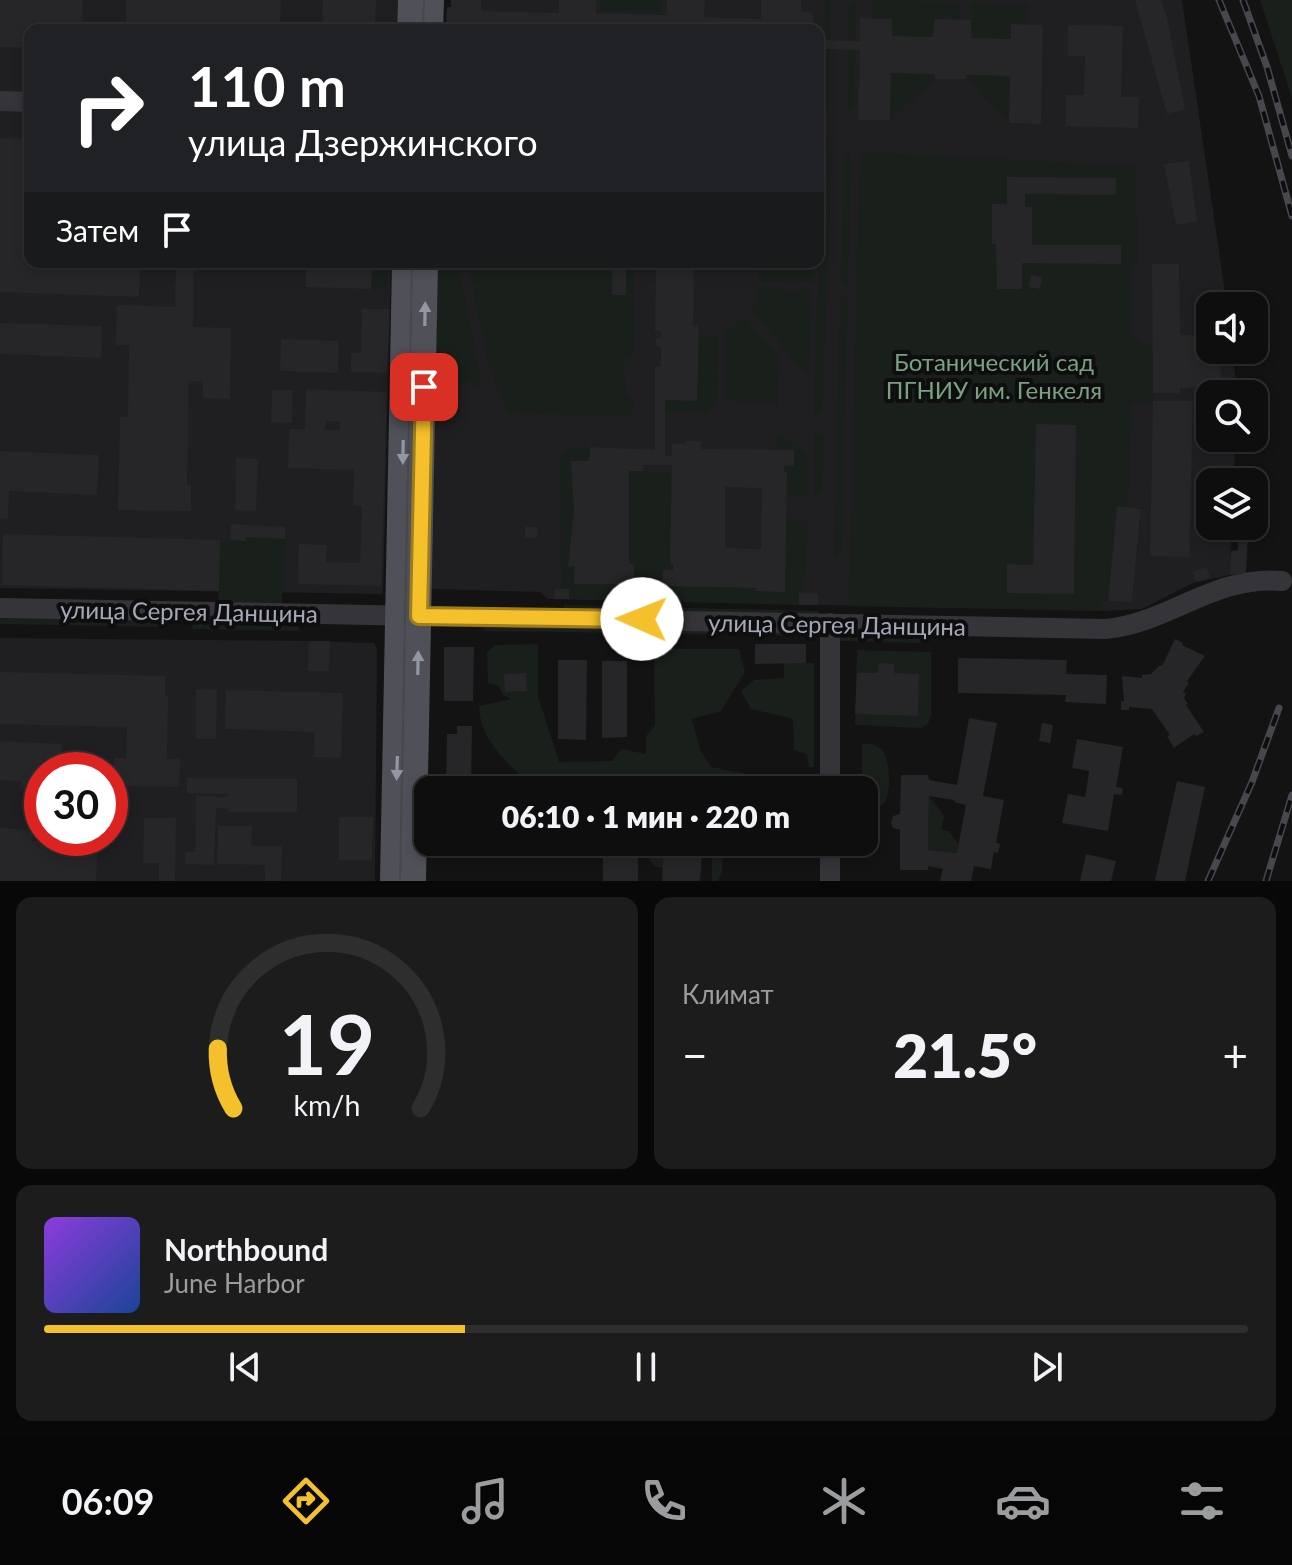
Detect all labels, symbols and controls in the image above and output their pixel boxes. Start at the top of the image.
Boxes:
text: 110 m [188,52,346,119]
icon: right [56,56,160,160]
text: улица Дзержинского [188,120,538,164]
icon: arrive [155,208,199,252]
text: Затем [56,212,139,248]
map controls [1196,292,1268,540]
button: sound [1196,292,1268,364]
one-way arrow [418,301,431,326]
park label: Ботанический сад ПГНИУ им. Генкеля [886,347,1102,404]
pin [390,353,458,421]
icon: arrive [402,365,446,409]
button: search [1196,380,1268,452]
one-way arrow [396,440,409,465]
button: layers [1196,468,1268,540]
position arrow [600,577,684,661]
street label: улица Сергея Данщина [60,594,318,628]
street label: улица Сергея Данщина [708,607,966,641]
one-way arrow [412,650,425,675]
speed limit sign: 30 [24,752,128,856]
one-way arrow [390,756,403,781]
text: 06:10 · 1 мин · 220 m [502,798,790,834]
text: Климат [682,978,774,1010]
text: 19 [279,993,375,1093]
text: 21.5° [893,1019,1037,1091]
text: − [682,1029,708,1081]
text: + [1222,1029,1248,1081]
text: km/h [294,1088,360,1122]
text: Northbound [164,1231,328,1267]
text: June Harbor [164,1267,305,1299]
icon: previous [223,1345,267,1389]
icon: pause [624,1345,668,1389]
icon: next [1025,1345,1069,1389]
icon: directions [278,1473,334,1529]
icon: music [457,1473,513,1529]
icon: phone [636,1473,692,1529]
icon: climate [816,1473,872,1529]
icon: car [995,1473,1051,1529]
icon: filters [1174,1473,1230,1529]
text: 06:09 [62,1479,154,1523]

